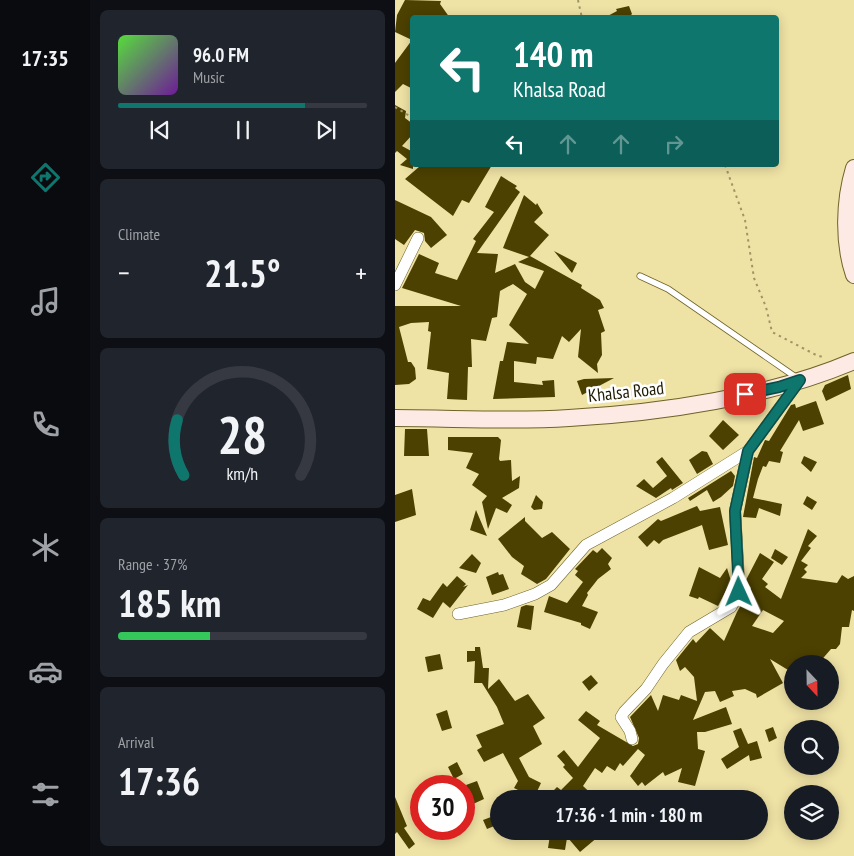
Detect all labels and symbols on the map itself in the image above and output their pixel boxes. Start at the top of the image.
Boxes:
pin [724,373,766,415]
street label: Khalsa Road [587,376,665,407]
position arrow [712,565,764,617]
north arrow [784,655,839,710]
speed limit sign: 30 [410,775,475,840]

